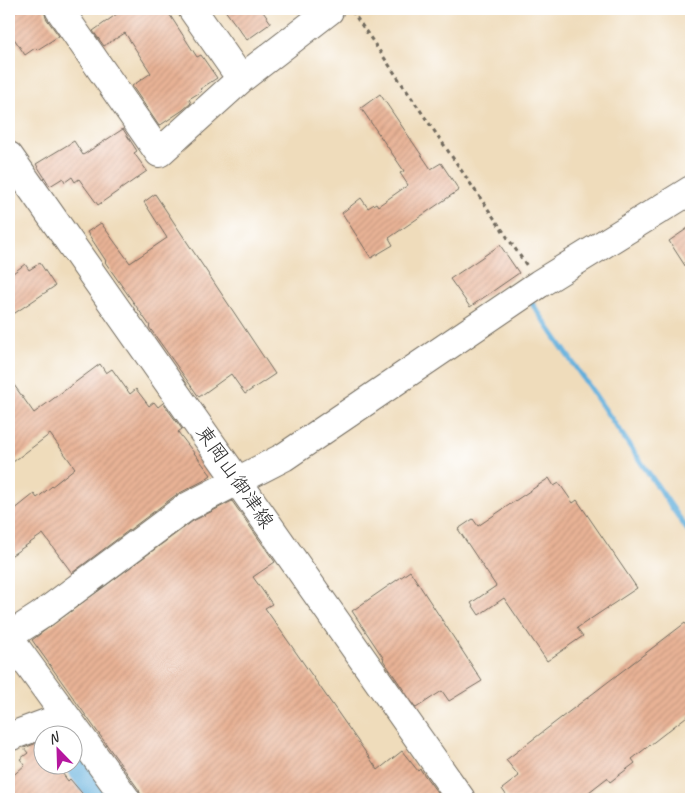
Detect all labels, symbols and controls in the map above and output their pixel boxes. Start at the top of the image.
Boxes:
street label: 東岡山御津線 [190,421,280,533]
north arrow [32,726,82,776]
text: N [46,728,63,748]

